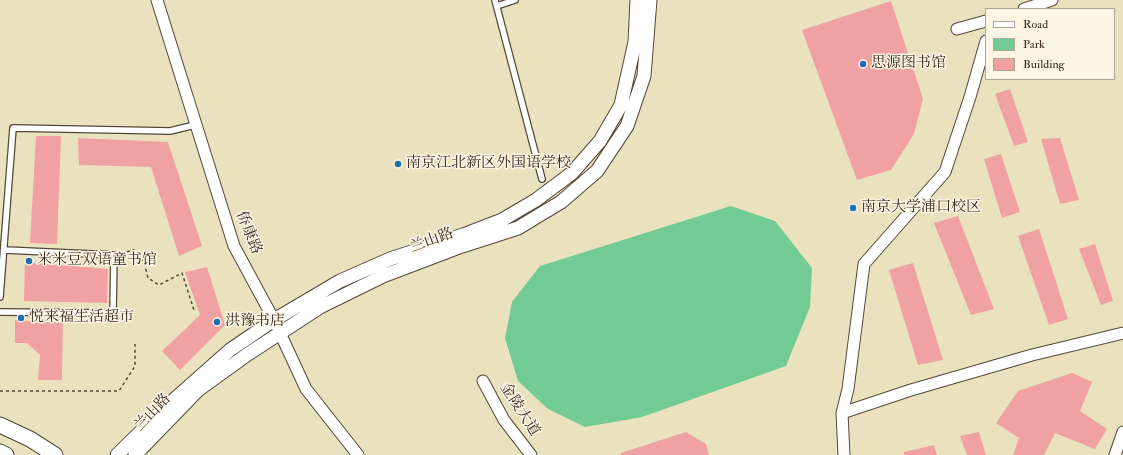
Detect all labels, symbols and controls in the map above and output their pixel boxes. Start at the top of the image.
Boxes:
legend [985,8,1115,80]
text: Road [1023,17,1048,32]
text: Park [1023,37,1045,52]
place label: 思源图书馆 [871,55,946,73]
text: Building [1023,57,1064,72]
marker: 思源图书馆 [858,59,868,69]
place label: 南京江北新区外国语学校 [406,155,571,173]
marker: 南京江北新区外国语学校 [393,159,403,169]
place label: 南京大学浦口校区 [861,199,981,217]
marker: 南京大学浦口校区 [848,203,858,213]
street label: 侨康路 [231,209,265,257]
street label: 兰山路 [408,225,456,257]
place label: 米米豆双语童书馆 [37,252,157,270]
marker: 米米豆双语童书馆 [24,256,34,266]
place label: 悦来福生活超市 [29,309,134,327]
marker: 悦来福生活超市 [16,313,26,323]
place label: 洪豫书店 [225,313,285,331]
marker: 洪豫书店 [212,317,222,327]
street label: 金陵大道 [495,380,543,440]
street label: 兰山路 [131,391,175,435]

